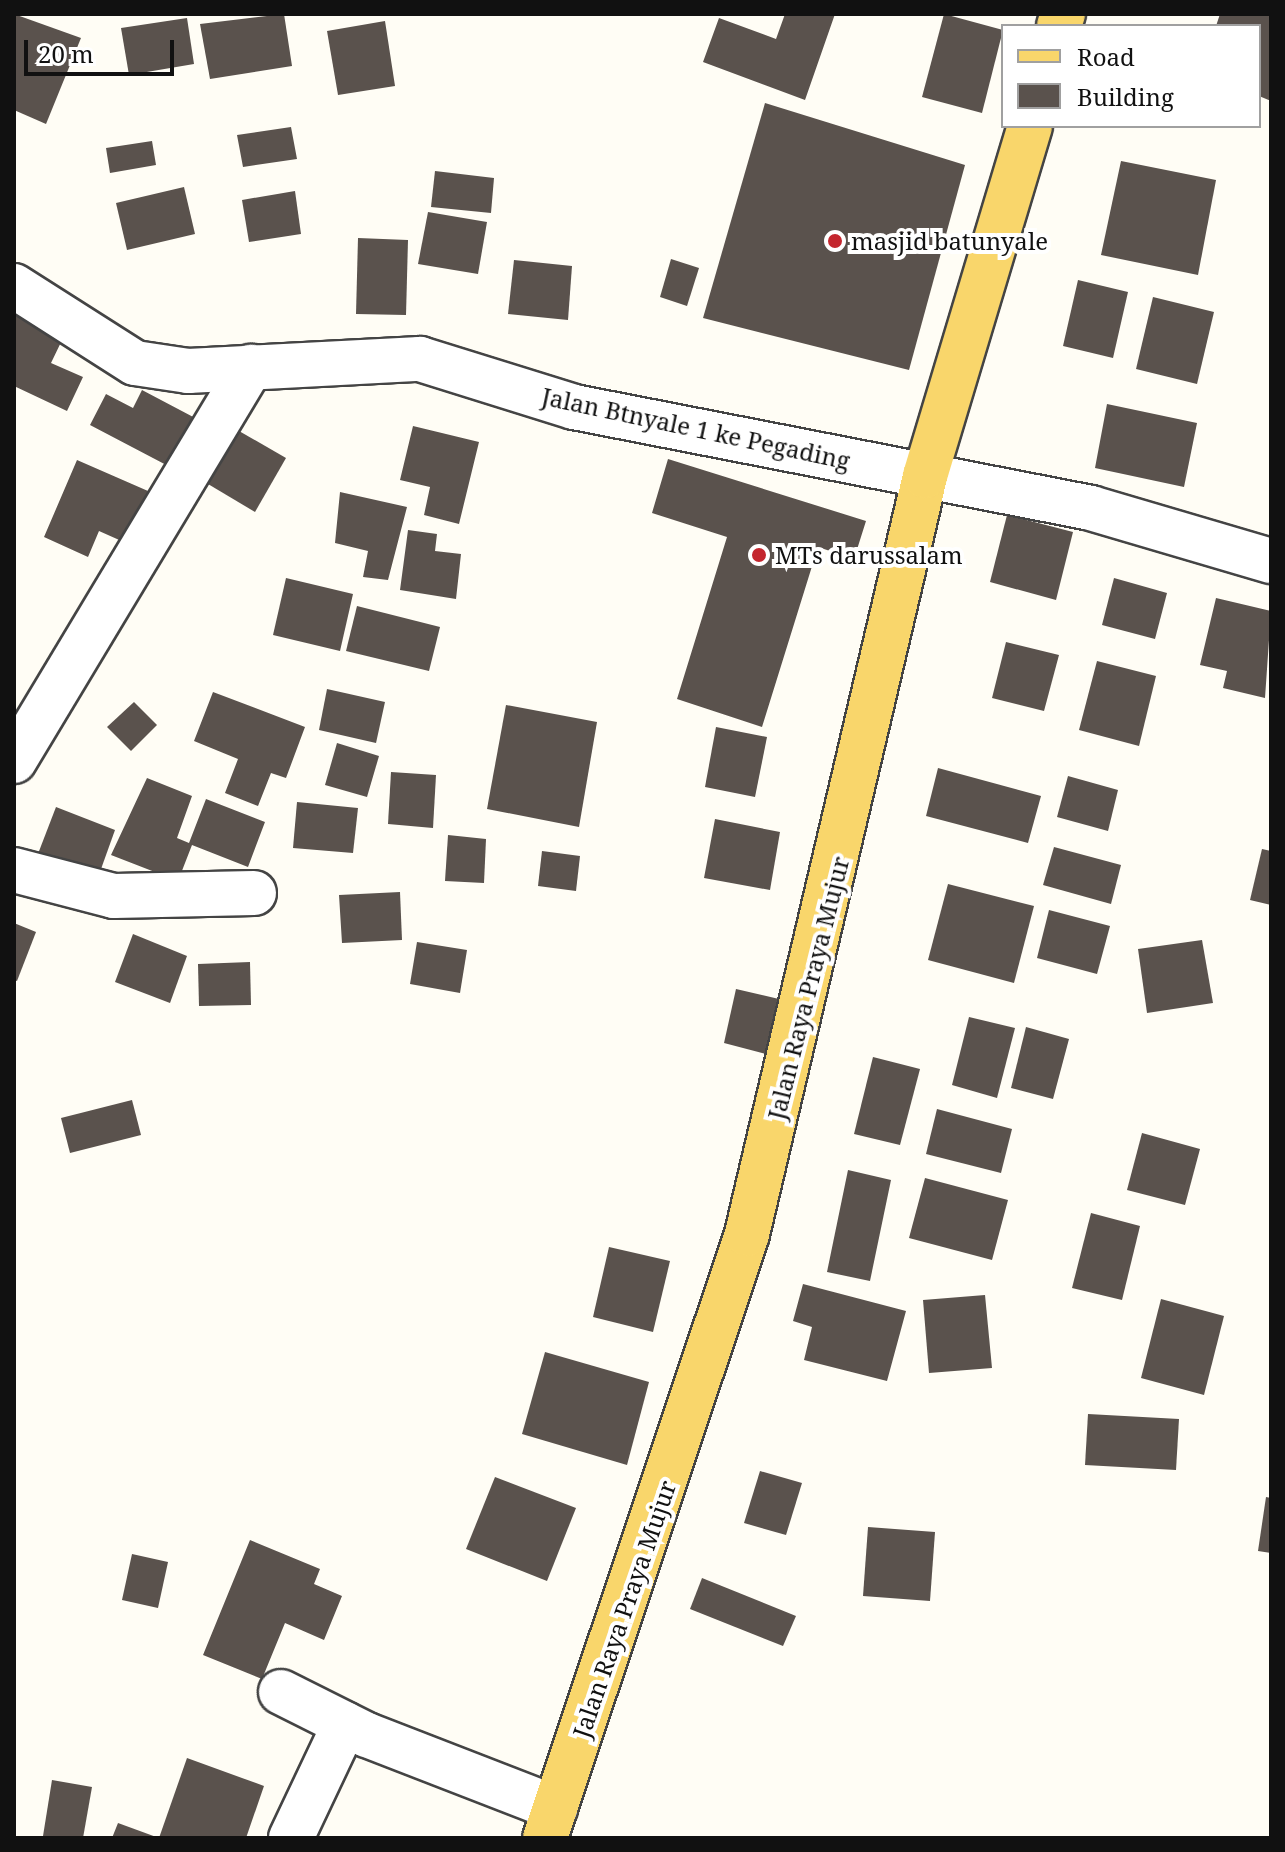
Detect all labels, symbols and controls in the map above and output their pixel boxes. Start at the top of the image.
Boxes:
scale bar [28,24,178,74]
legend [1001,24,1261,128]
text: 20 m [38,37,94,70]
text: Road [1077,40,1135,73]
text: Building [1077,80,1174,113]
place label: masjid batunyale [851,227,1048,255]
marker: masjid batunyale [826,232,844,250]
street label: Jalan Btnyale 1 ke Pegading [539,381,853,475]
place label: MTs darussalam [775,541,963,569]
marker: MTs darussalam [750,546,768,564]
street label: Jalan Raya Praya Mujur [761,854,855,1122]
street label: Jalan Raya Praya Mujur [566,1477,682,1741]

